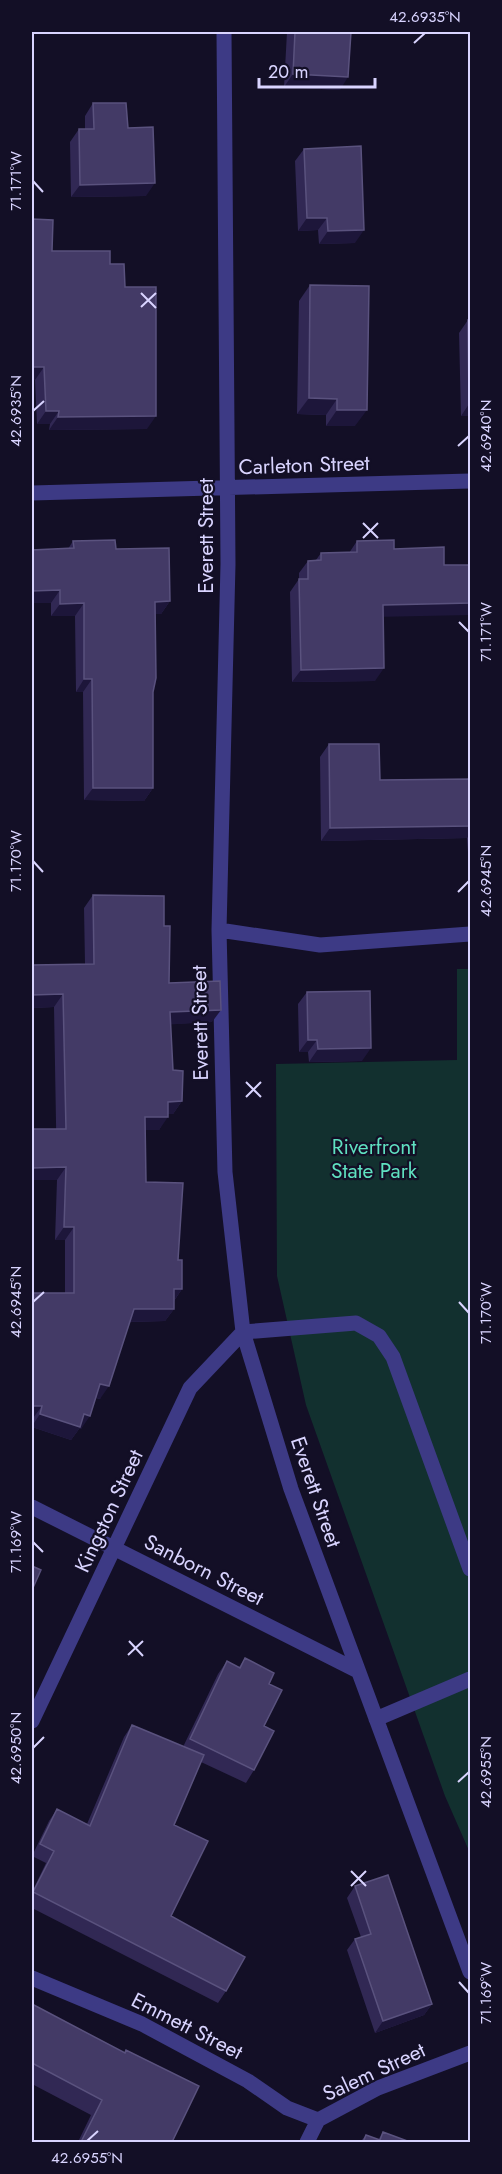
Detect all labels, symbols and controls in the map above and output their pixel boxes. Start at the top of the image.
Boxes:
text: 42.6935°N [389,6,461,28]
scale bar [259,51,374,89]
text: 20 m [268,59,308,85]
text: 71.171°W [5,151,27,211]
text: 42.6935°N [5,375,27,447]
text: 42.6940°N [475,400,497,472]
street label: Carleton Street [238,448,370,482]
street label: Everett Street [191,478,221,594]
text: 71.171°W [475,602,497,662]
text: 71.170°W [5,830,27,892]
text: 42.6945°N [475,845,497,917]
street label: Everett Street [184,965,216,1081]
park label: Riverfront State Park [331,1132,418,1186]
text: 42.6945°N [5,1266,27,1338]
text: 71.170°W [475,1282,497,1344]
street label: Everett Street [283,1433,349,1551]
street label: Kingston Street [67,1445,151,1577]
text: 71.169°W [5,1511,27,1573]
street label: Sanborn Street [139,1527,269,1613]
text: 42.6950°N [5,1712,27,1784]
text: 42.6955°N [475,1736,497,1808]
text: 71.169°W [475,1962,497,2024]
street label: Emmett Street [126,1985,248,2067]
street label: Salem Street [318,2035,430,2109]
text: 42.6955°N [51,2147,123,2169]

